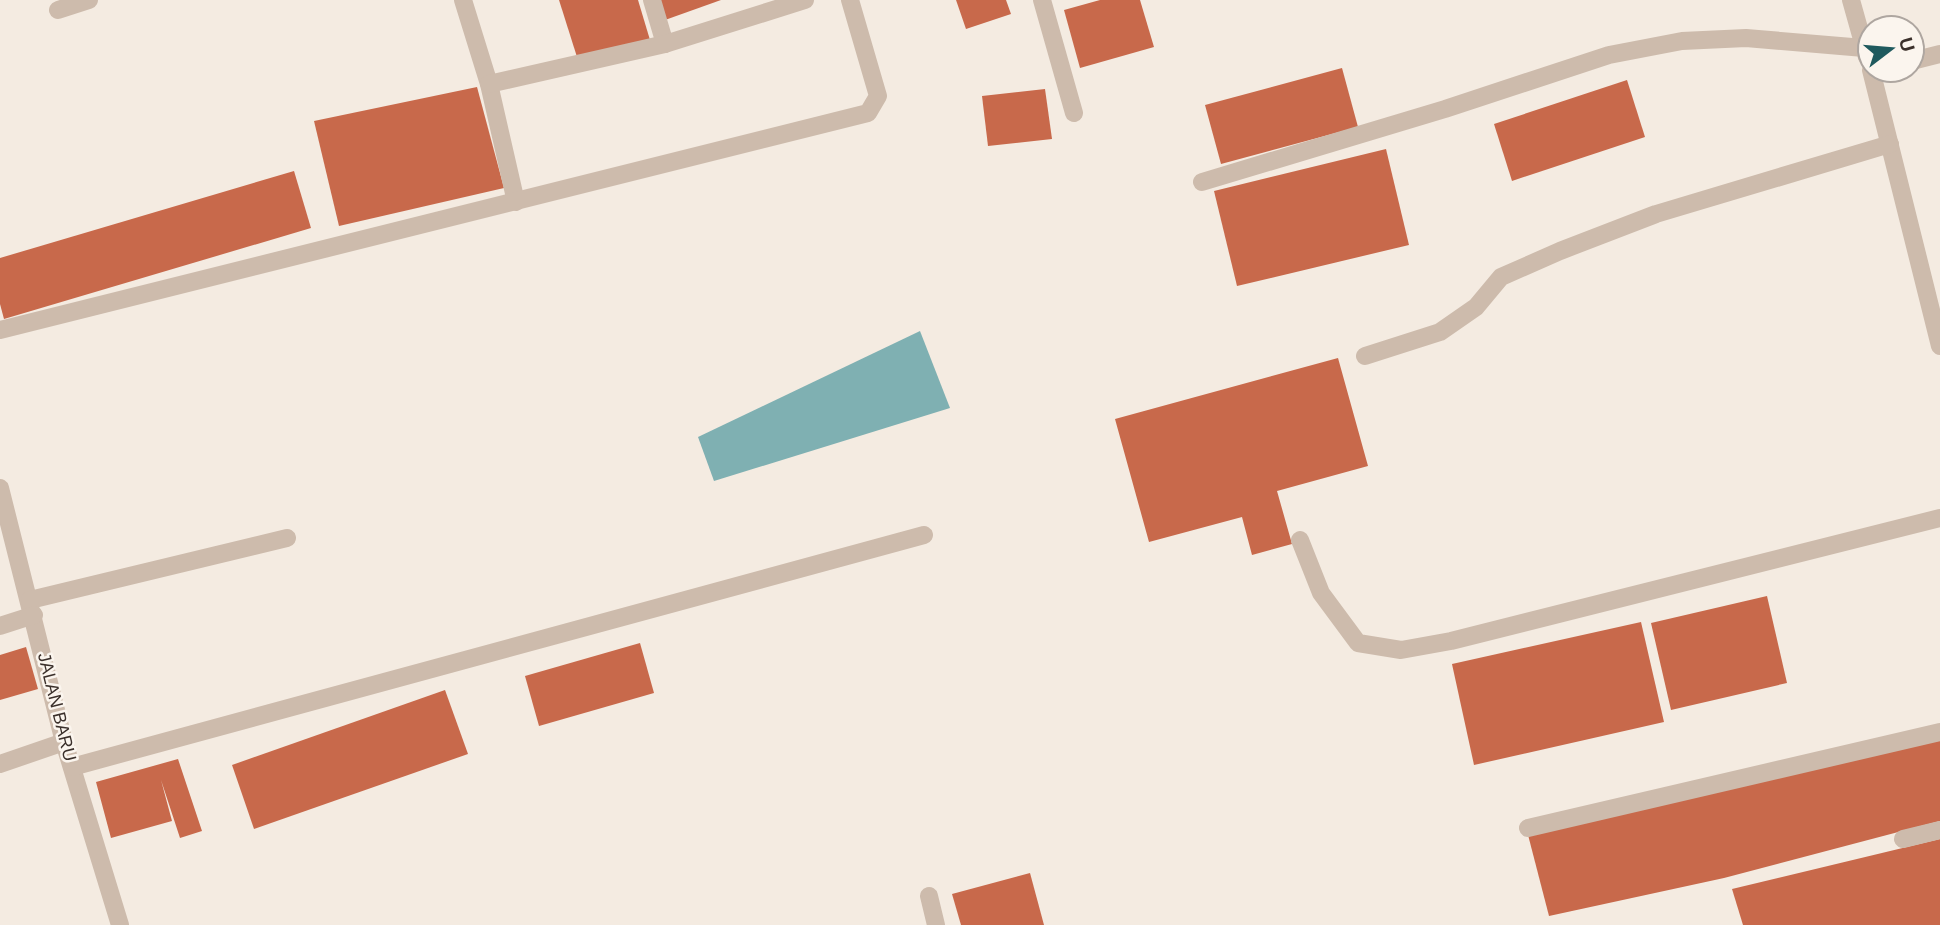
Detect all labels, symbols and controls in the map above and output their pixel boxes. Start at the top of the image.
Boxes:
north arrow [1856,14,1926,84]
text: U [1895,35,1919,54]
street label: JALAN BARU [34,651,80,763]

